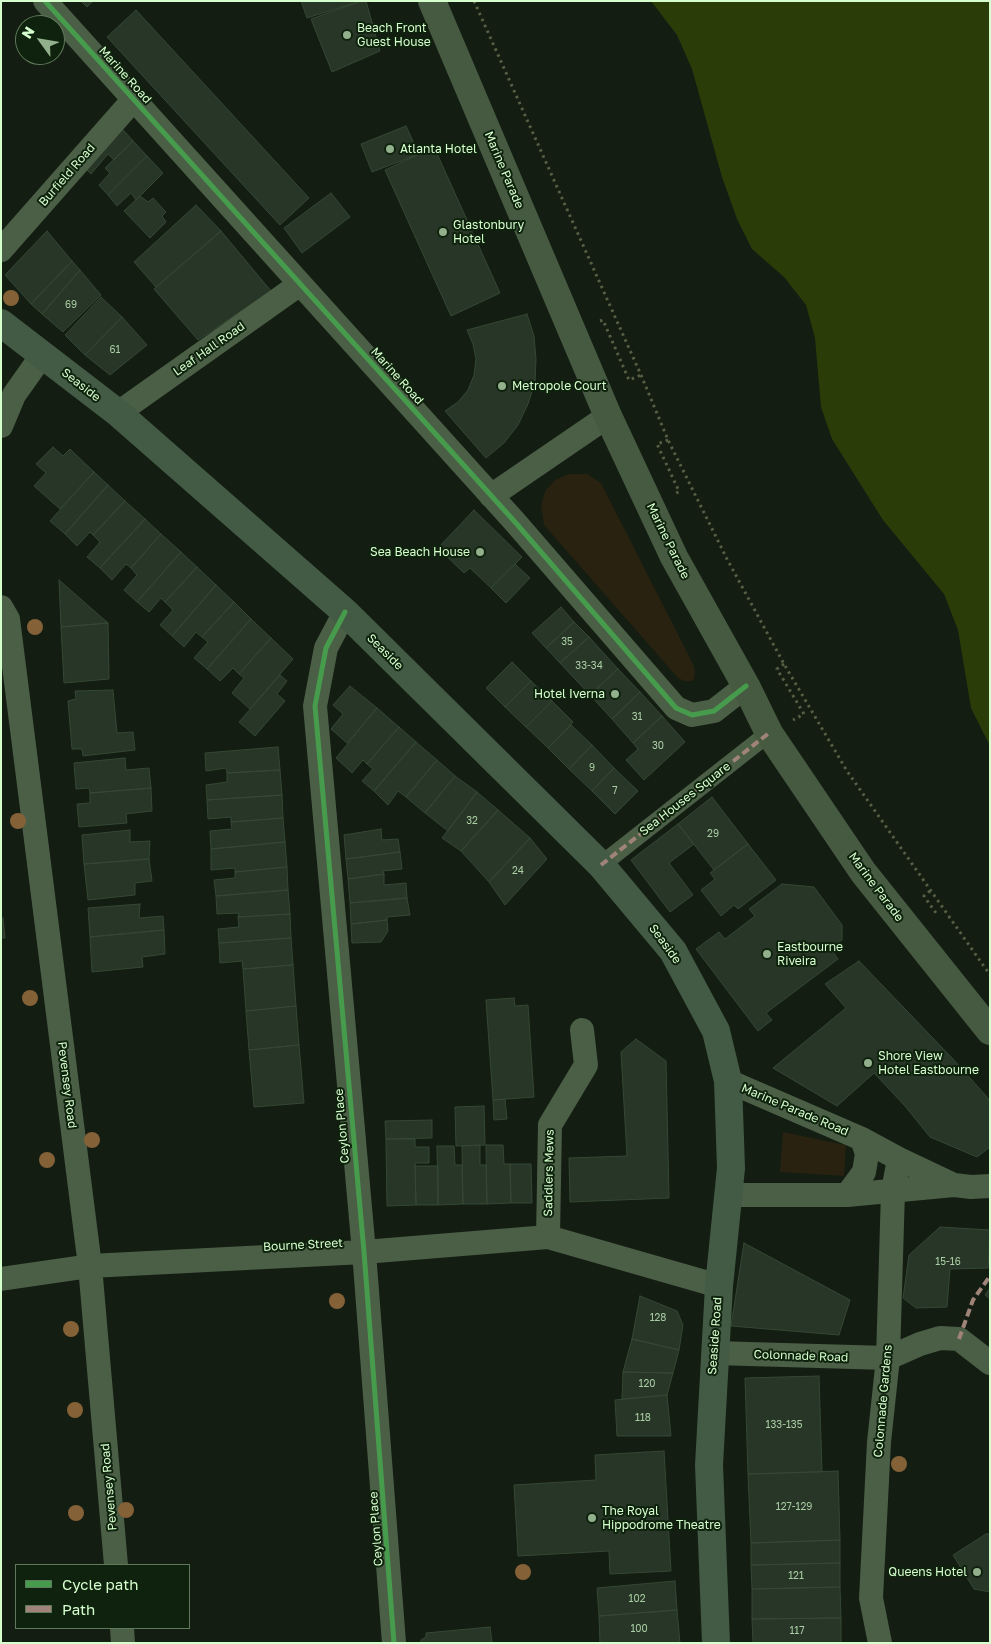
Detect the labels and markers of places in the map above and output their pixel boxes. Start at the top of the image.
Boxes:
place label: Beach Front Guest House [357,21,431,49]
marker: Beach Front Guest House [341,29,353,41]
place label: Atlanta Hotel [400,142,477,156]
marker: Atlanta Hotel [384,143,396,155]
place label: Glastonbury Hotel [453,218,524,246]
marker: Glastonbury Hotel [437,226,449,238]
place label: Metropole Court [512,379,606,393]
marker: Metropole Court [496,380,508,392]
place label: Sea Beach House [370,545,470,559]
marker: Sea Beach House [474,546,486,558]
place label: Hotel Iverna [534,687,605,701]
marker: Hotel Iverna [609,688,621,700]
place label: Eastbourne Riveira [777,940,843,968]
marker: Eastbourne Riveira [761,948,773,960]
place label: Shore View Hotel Eastbourne [878,1049,979,1077]
marker: Shore View Hotel Eastbourne [862,1057,874,1069]
place label: The Royal Hippodrome Theatre [602,1504,721,1532]
marker: The Royal Hippodrome Theatre [586,1512,598,1524]
place label: Queens Hotel [888,1565,967,1579]
marker: Queens Hotel [971,1566,983,1578]

